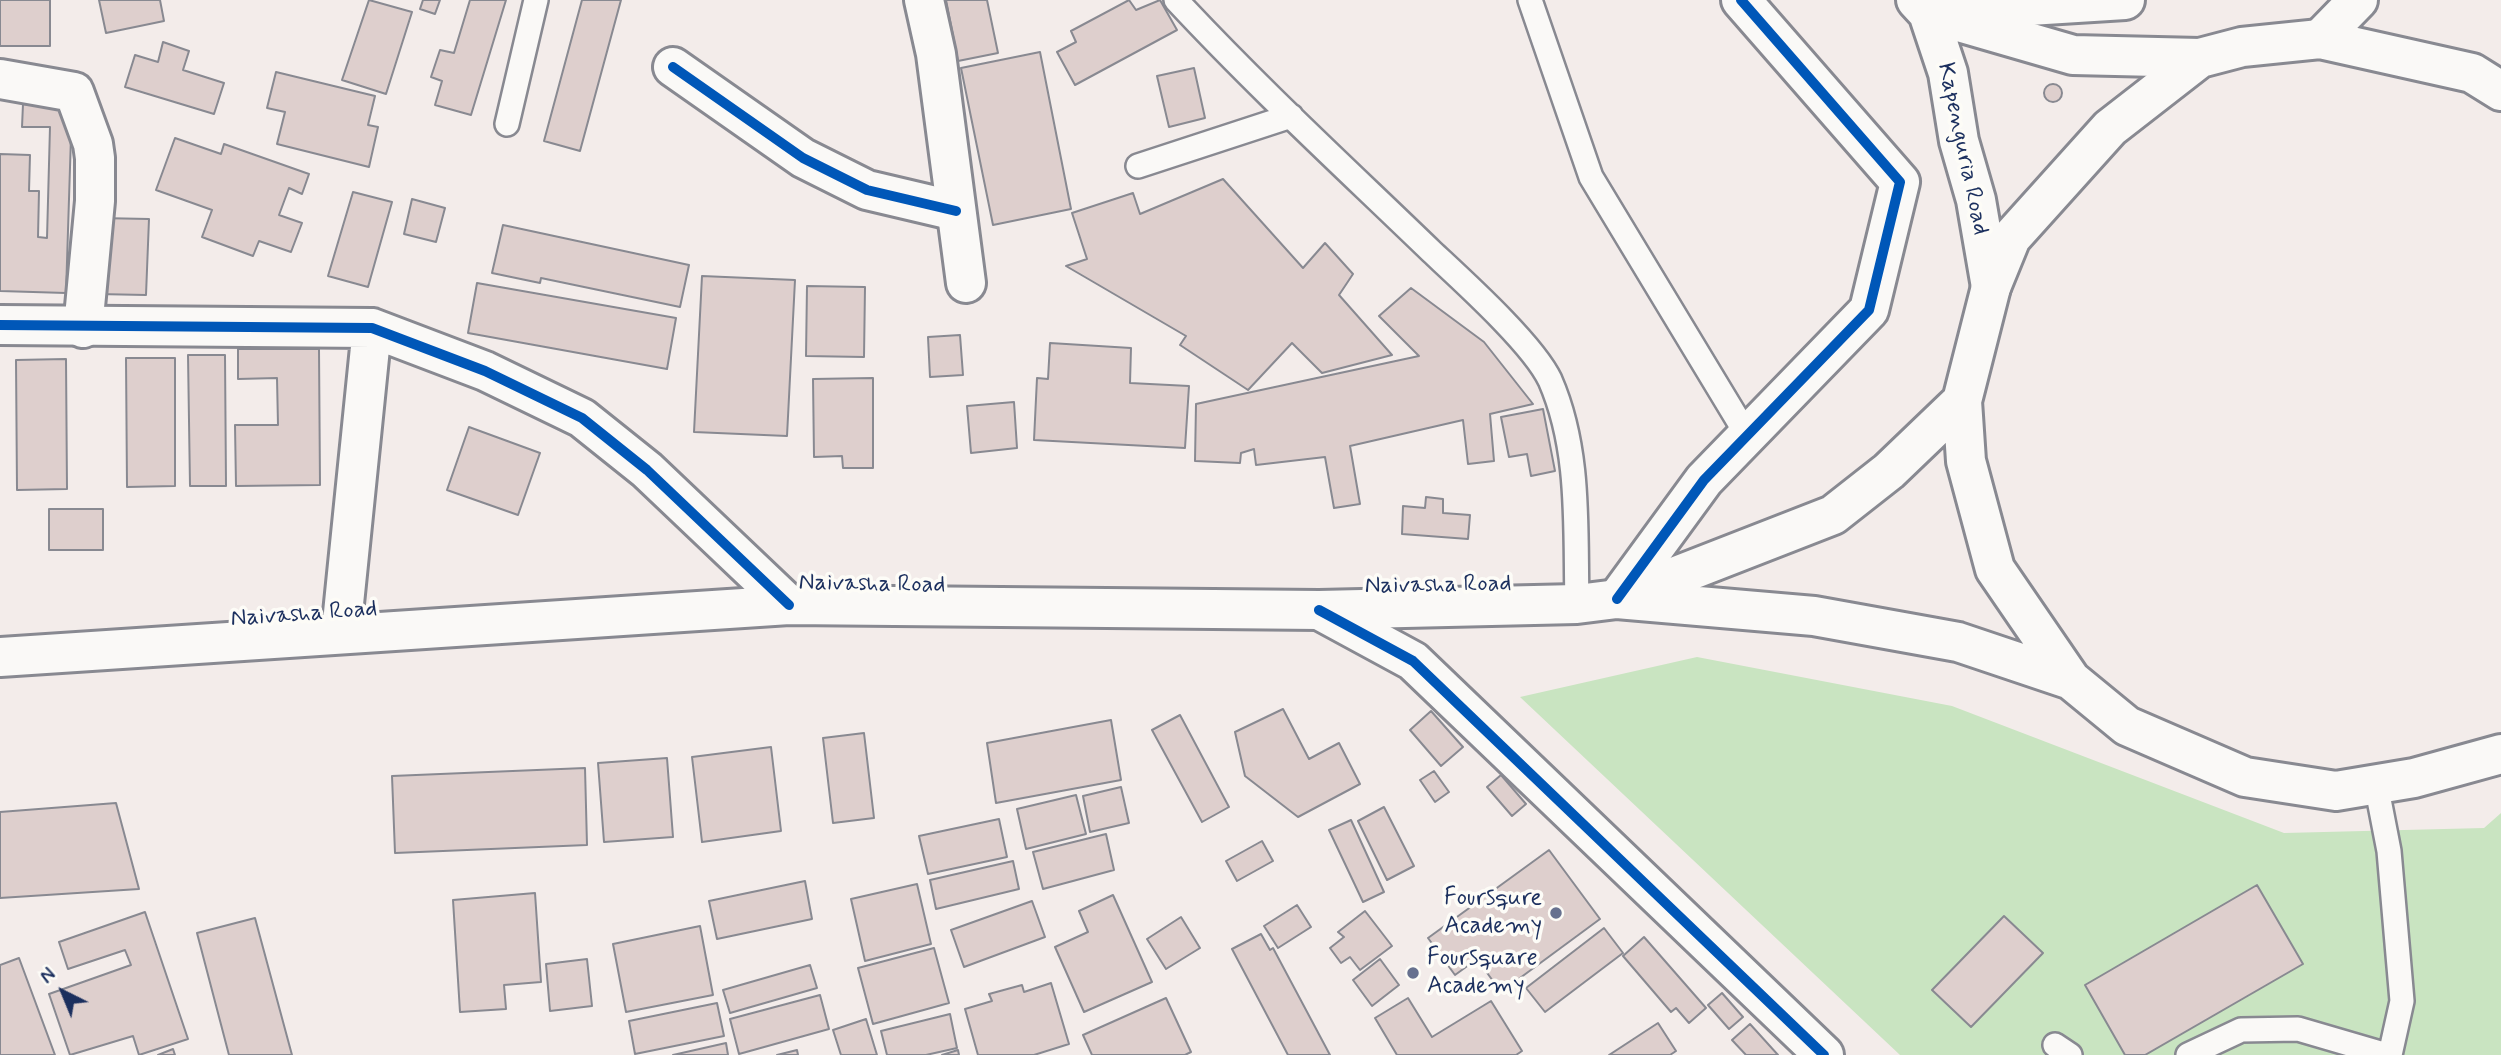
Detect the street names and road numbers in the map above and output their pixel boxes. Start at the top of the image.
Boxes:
street label: Kapenguria Road [1930,60,1994,238]
street label: Naivasha Road [798,569,946,601]
street label: Naivasha Road [1364,570,1512,602]
street label: Naivasha Road [230,596,378,634]

